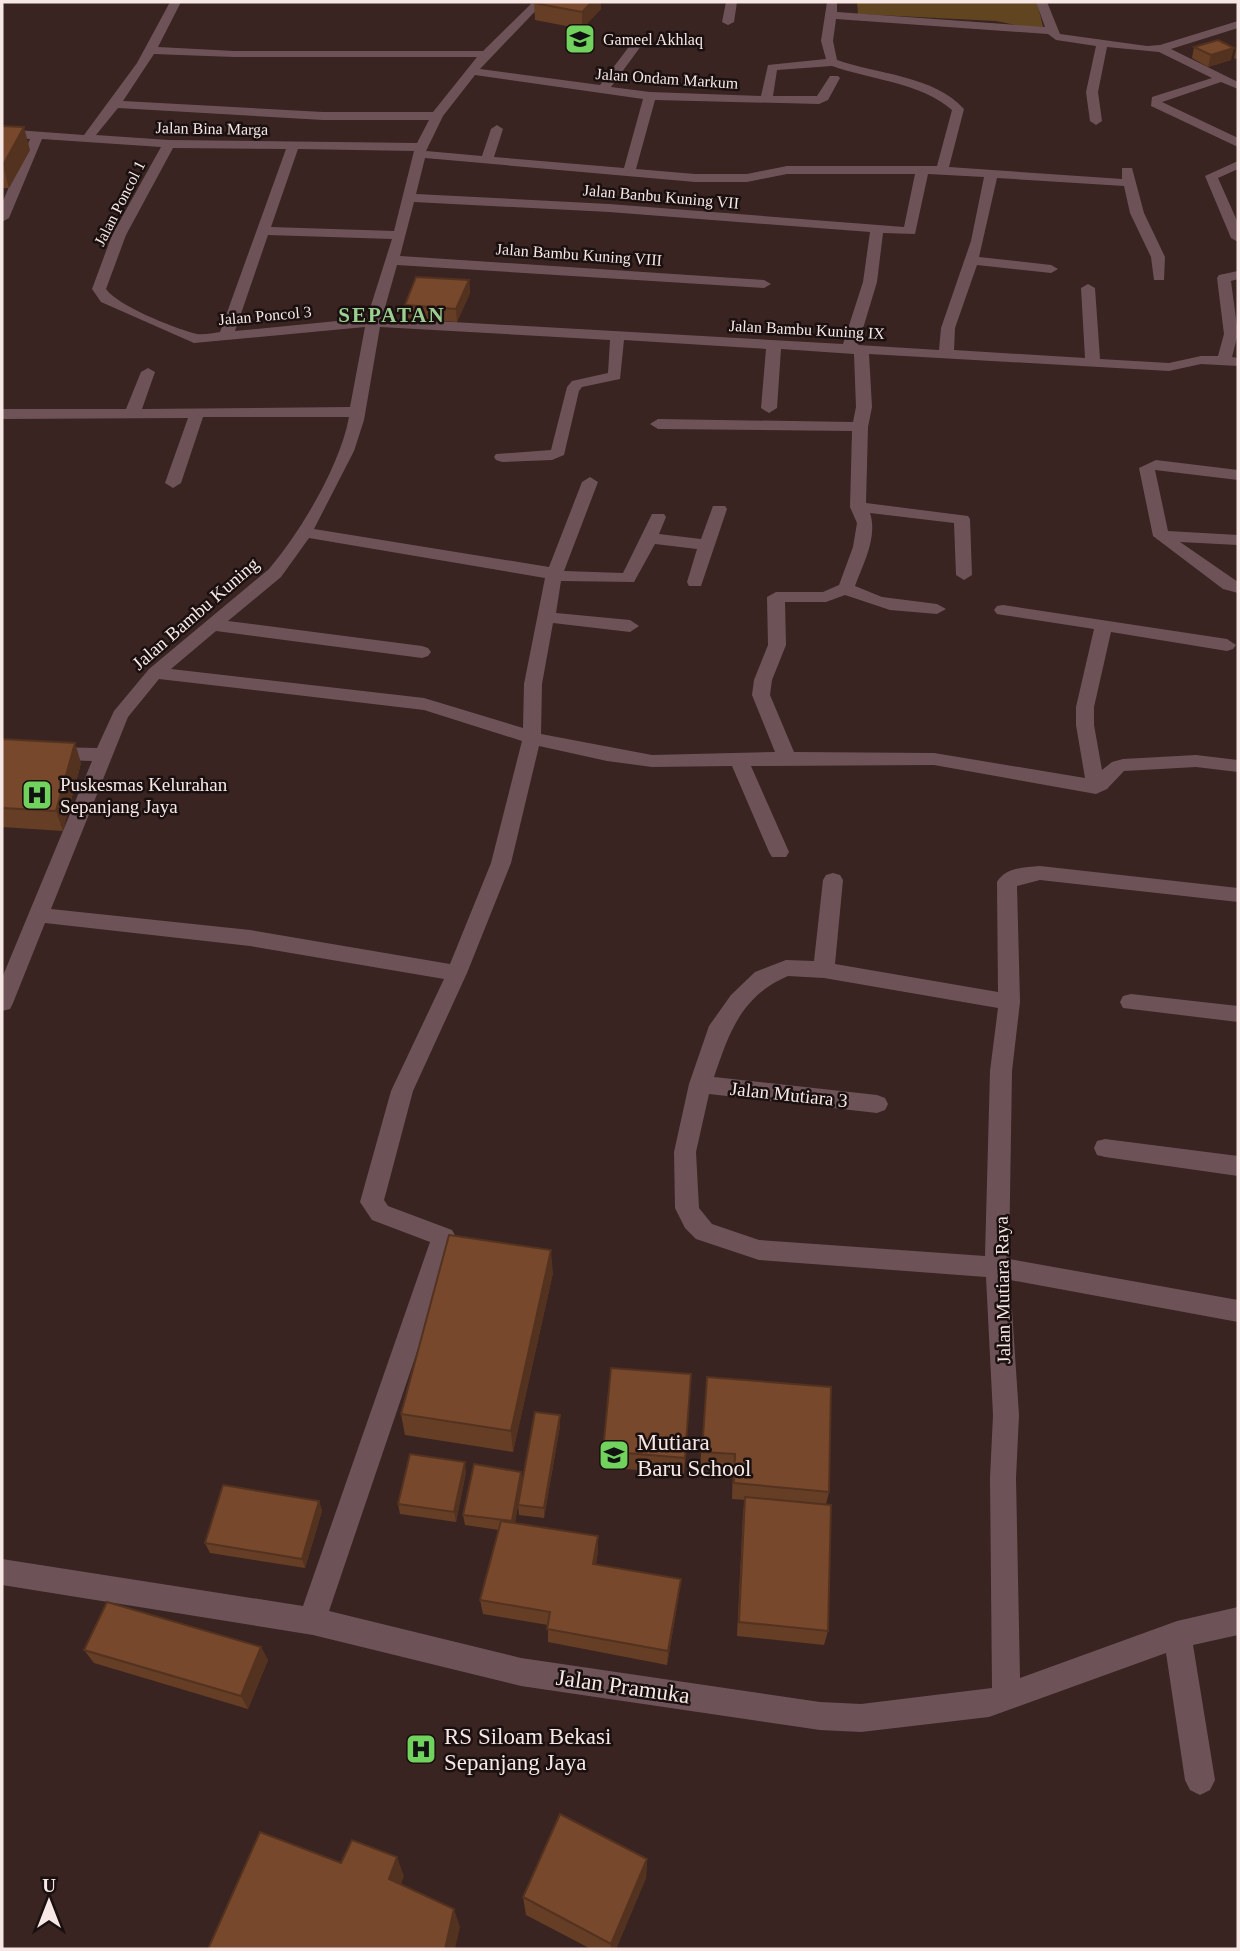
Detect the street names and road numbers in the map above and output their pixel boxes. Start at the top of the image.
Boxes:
street label: Jalan Ondam Markum [595,65,739,92]
street label: Jalan Bina Marga [156,119,268,139]
street label: Jalan Poncol 1 [91,158,148,249]
street label: Jalan Banbu Kuning VII [582,181,740,213]
street label: Jalan Bambu Kuning VIII [495,240,663,270]
street label: Jalan Poncol 3 [218,303,312,328]
street label: Jalan Bambu Kuning IX [729,317,886,343]
street label: Jalan Bambu Kuning [128,553,263,674]
street label: Jalan Mutiara 3 [729,1078,849,1111]
street label: Jalan Mutiara Raya [991,1215,1014,1364]
street label: Jalan Pramuka [554,1665,691,1708]

